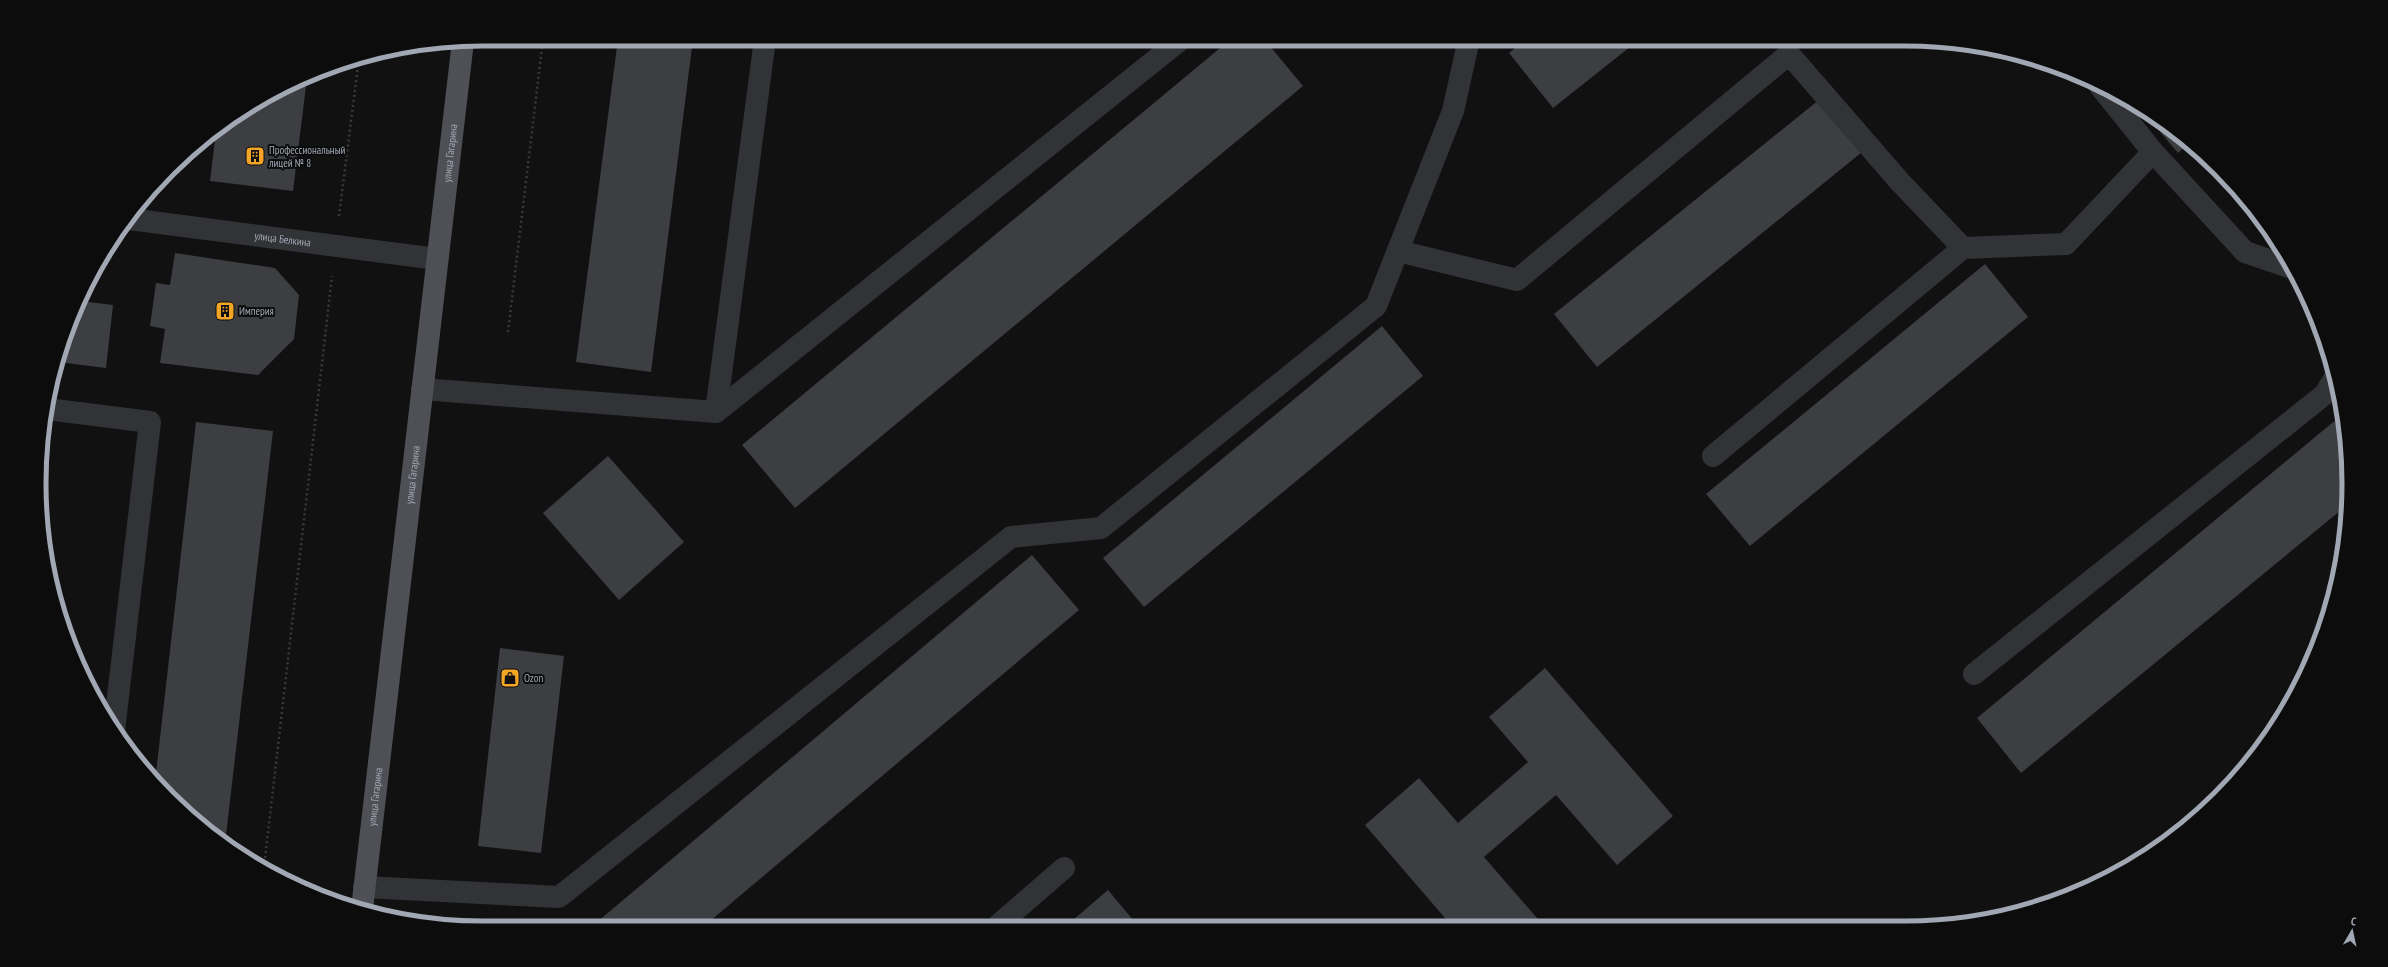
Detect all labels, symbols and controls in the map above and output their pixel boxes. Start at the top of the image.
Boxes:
street label: улица Гагарина [440,123,460,183]
place label: Профессиональный лицей № 8 [268,143,346,170]
building icon: Профессиональный лицей № 8 [244,145,266,167]
street label: улица Белкина [254,228,312,250]
building icon: Империя [214,300,236,322]
place label: Империя [239,304,274,318]
street label: улица Гагарина [402,445,423,505]
shop icon: Ozon [499,667,521,689]
place label: Ozon [524,671,543,685]
street label: улица Гагарина [365,767,385,827]
north arrow [2332,911,2372,951]
text: С [2350,914,2357,928]

